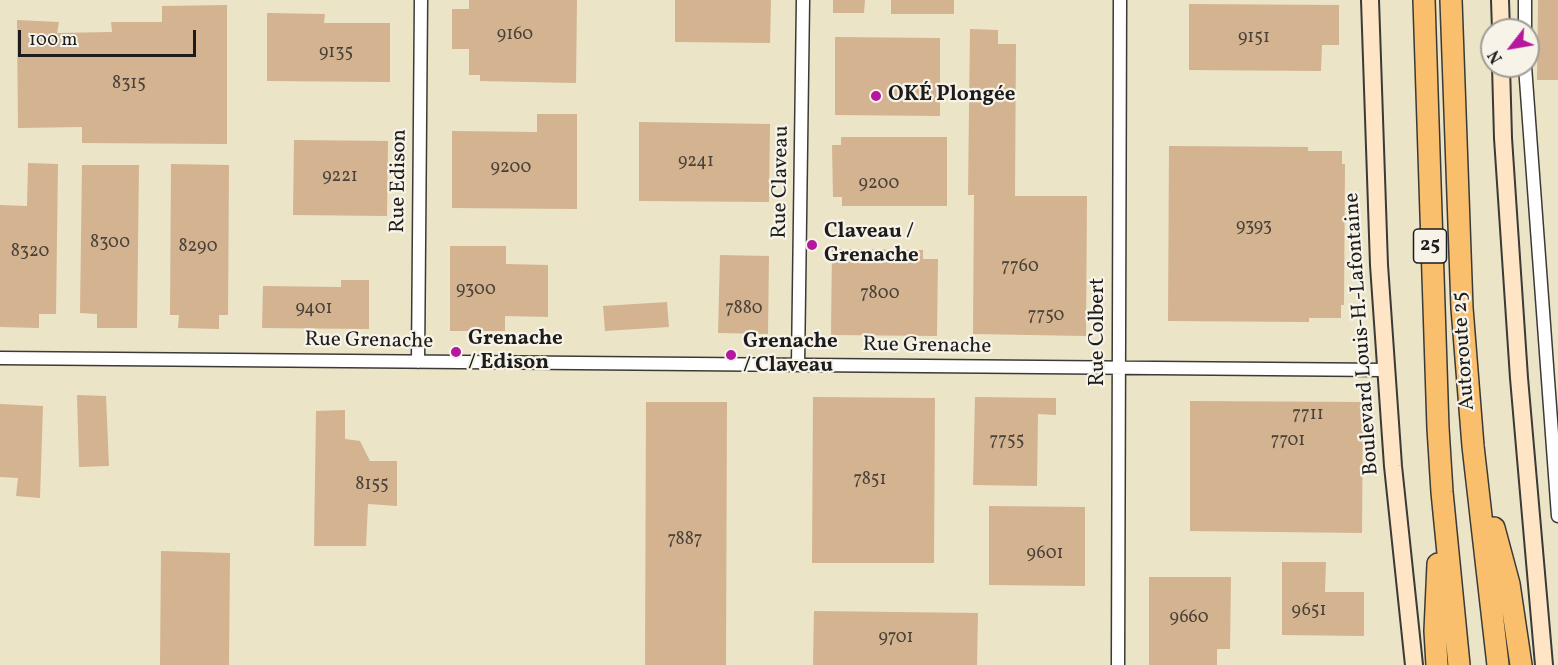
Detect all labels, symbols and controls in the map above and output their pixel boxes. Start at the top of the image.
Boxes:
scale bar [21,18,200,56]
north arrow [1480,18,1540,78]
house number: 9160 [497,25,533,47]
text: 100 m [29,28,78,53]
house number: 9151 [1238,28,1270,50]
house number: 9135 [319,43,353,65]
text: N [1484,46,1509,67]
house number: 8315 [112,74,146,96]
place label: OKÉ Plongée [888,83,1016,109]
marker: OKÉ Plongée [869,89,883,103]
street label: Rue Claveau [768,125,796,239]
street label: Rue Edison [386,129,414,233]
house number: 9241 [678,152,714,174]
house number: 9200 [491,158,531,180]
house number: 9221 [322,167,358,189]
house number: 9200 [859,174,899,196]
street label: Boulevard Louis-H.-Lafontaine [1341,192,1385,476]
house number: 9393 [1236,217,1272,239]
place label: Claveau / Grenache [824,220,919,270]
road number: 25 [1414,229,1446,263]
house number: 8300 [90,233,130,255]
house number: 8290 [178,237,218,259]
marker: Claveau / Grenache [805,238,819,252]
house number: 8320 [11,242,49,264]
house number: 7760 [1001,257,1039,279]
street label: Rue Colbert [1086,278,1112,386]
house number: 9300 [456,280,496,302]
house number: 7800 [860,284,900,306]
street label: Autoroute 25 [1448,291,1482,411]
house number: 9401 [295,299,333,321]
house number: 7880 [725,299,763,321]
house number: 7750 [1028,306,1064,328]
place label: Grenache / Edison [468,327,563,377]
street label: Rue Grenache [304,328,434,356]
place label: Grenache / Claveau [743,330,838,380]
street label: Rue Grenache [862,333,992,361]
marker: Grenache / Edison [449,345,463,359]
marker: Grenache / Claveau [724,348,738,362]
house number: 7711 [1292,405,1324,427]
house number: 7755 [990,431,1024,453]
house number: 7701 [1271,431,1305,453]
house number: 7851 [854,470,886,492]
house number: 8155 [355,475,389,497]
house number: 7887 [667,530,703,552]
house number: 9601 [1027,544,1063,566]
house number: 9651 [1292,601,1326,623]
house number: 9660 [1169,608,1209,630]
house number: 9701 [878,628,914,650]

